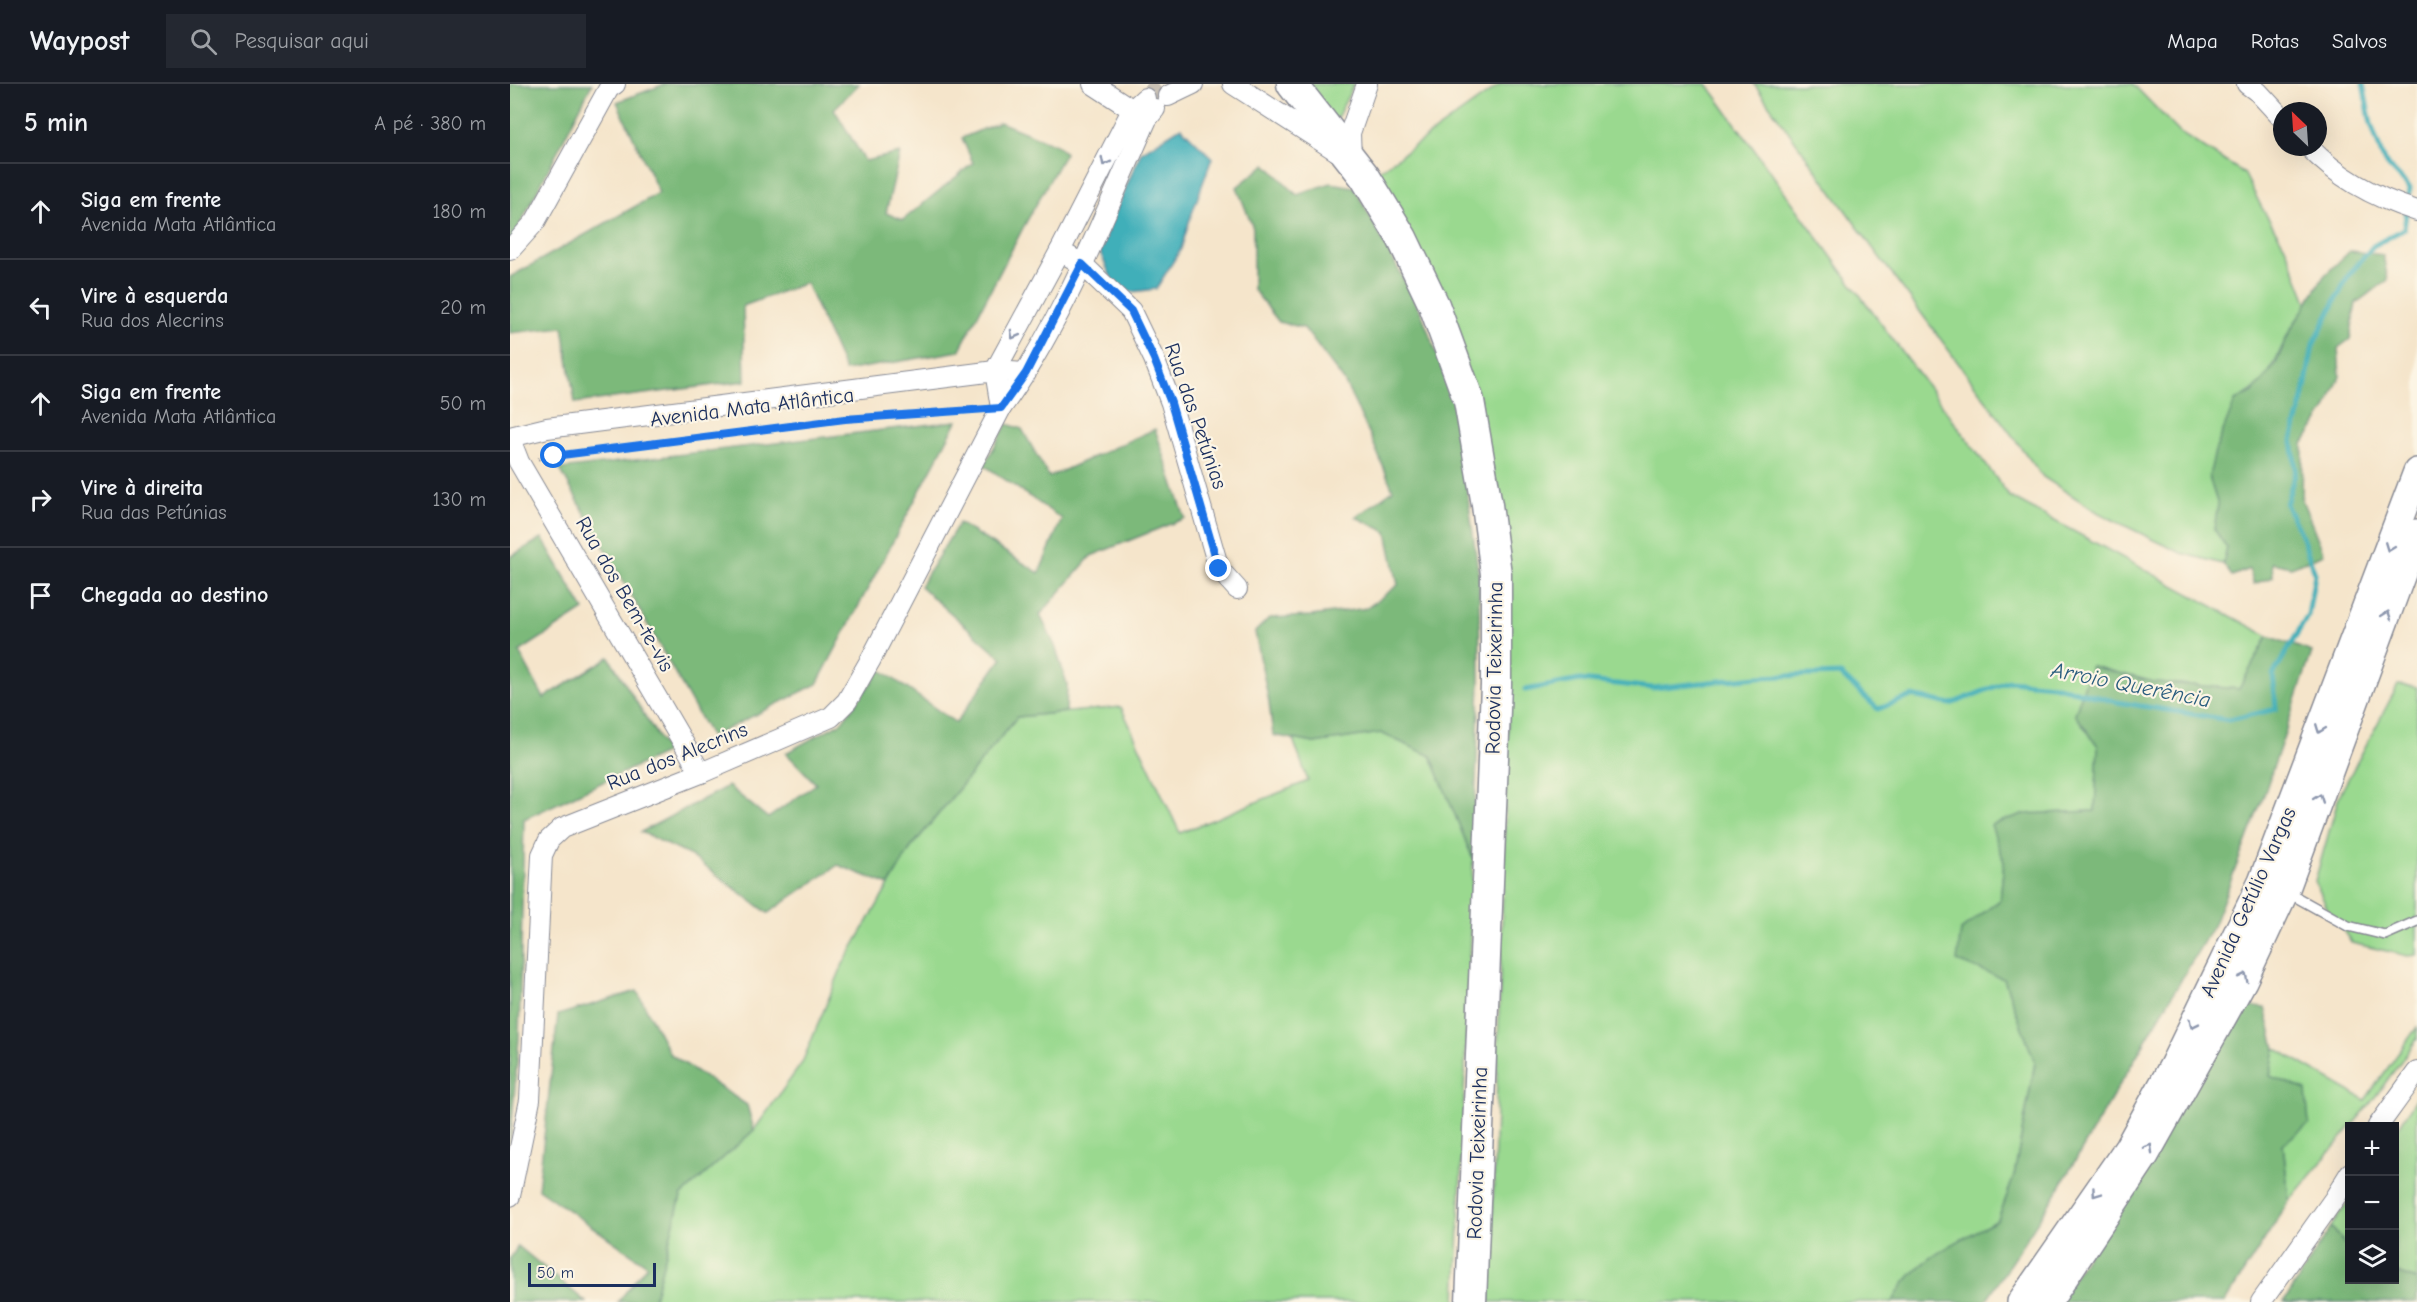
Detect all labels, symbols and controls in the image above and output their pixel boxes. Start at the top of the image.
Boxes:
search box [166,14,586,68]
text: Waypost [30,25,130,57]
icon: search [187,25,220,58]
text: Pesquisar aqui [235,28,369,54]
text: Mapa [2167,29,2218,53]
text: Rotas [2251,29,2299,53]
text: Salvos [2332,29,2387,53]
north arrow [2273,102,2327,156]
text: 5 min [24,108,88,138]
text: A pé · 380 m [374,112,486,135]
one-way arrow [1101,156,1113,167]
text: Siga em frente [81,187,221,213]
icon: ahead [24,195,57,228]
text: 180 m [432,200,486,223]
text: Avenida Mata Atlântica [81,213,276,236]
text: Vire à esquerda [81,283,229,309]
icon: left [24,291,57,324]
text: 20 m [440,296,486,319]
text: Rua dos Alecrins [81,309,224,332]
one-way arrow [1010,328,1021,339]
street label: Rua das Petúnias [1160,340,1232,492]
text: Siga em frente [81,379,221,405]
street label: Avenida Mata Atlântica [649,383,855,431]
icon: ahead [24,387,57,420]
text: 50 m [440,392,486,415]
text: Avenida Mata Atlântica [81,405,276,428]
route start [540,442,566,468]
text: Vire à direita [81,475,203,501]
icon: right [24,483,57,516]
text: 130 m [433,488,486,511]
text: Rua das Petúnias [81,501,227,524]
street label: Rua dos Bem-te-vis [571,512,679,676]
one-way arrow [2384,541,2396,552]
route end [1205,555,1231,581]
icon: arrive [24,579,57,612]
street label: Rodovia Teixeirinha [1480,581,1508,755]
text: Chegada ao destino [81,582,268,608]
one-way arrow [2379,610,2392,621]
water label: Arroio Querência [2048,657,2213,713]
street label: Rua dos Alecrins [603,717,751,795]
one-way arrow [2315,723,2328,734]
one-way arrow [2312,793,2325,804]
street label: Avenida Getúlio Vargas [2195,803,2301,1001]
one-way arrow [2236,973,2248,984]
one-way arrow [2189,1017,2201,1028]
street label: Rodovia Teixeirinha [1462,1066,1492,1240]
map controls [2345,1122,2399,1284]
button: + [2345,1122,2399,1176]
one-way arrow [2142,1144,2154,1154]
button: − [2345,1176,2399,1230]
one-way arrow [2093,1186,2104,1197]
button: layers [2345,1230,2399,1284]
scale bar [528,1260,656,1288]
text: 50 m [537,1264,574,1282]

